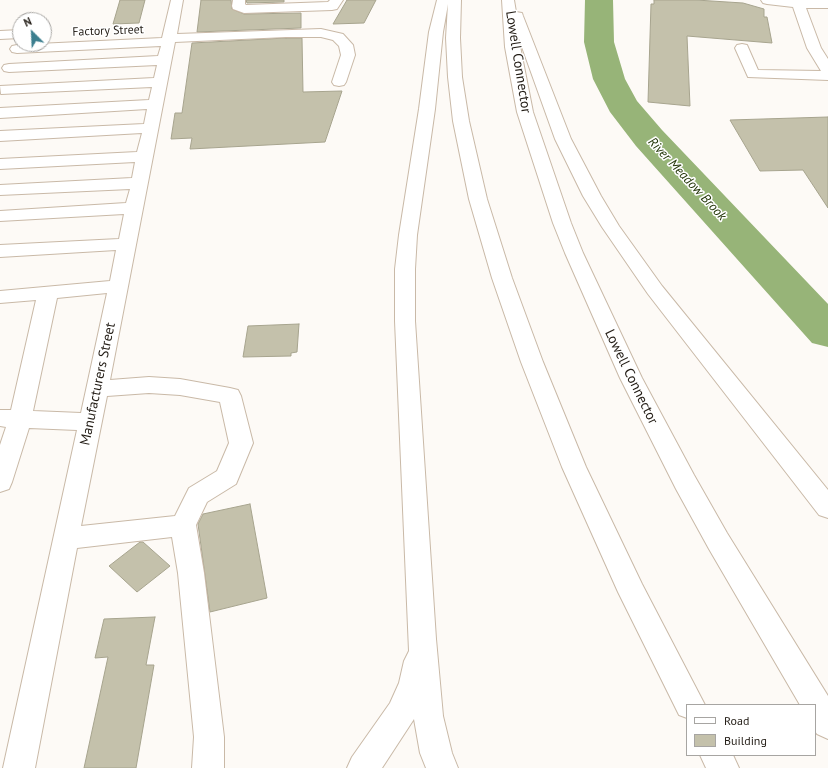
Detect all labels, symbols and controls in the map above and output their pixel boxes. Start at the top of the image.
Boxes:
street label: Lowell Connector [502,10,534,114]
north arrow [12,12,52,52]
text: N [21,14,34,30]
street label: Factory Street [72,23,144,39]
water label: River Meadow Brook [645,134,729,224]
street label: Manufacturers Street [77,321,119,447]
street label: Lowell Connector [601,327,661,427]
legend [686,704,816,756]
text: Road [724,713,749,728]
text: Building [724,733,767,748]

